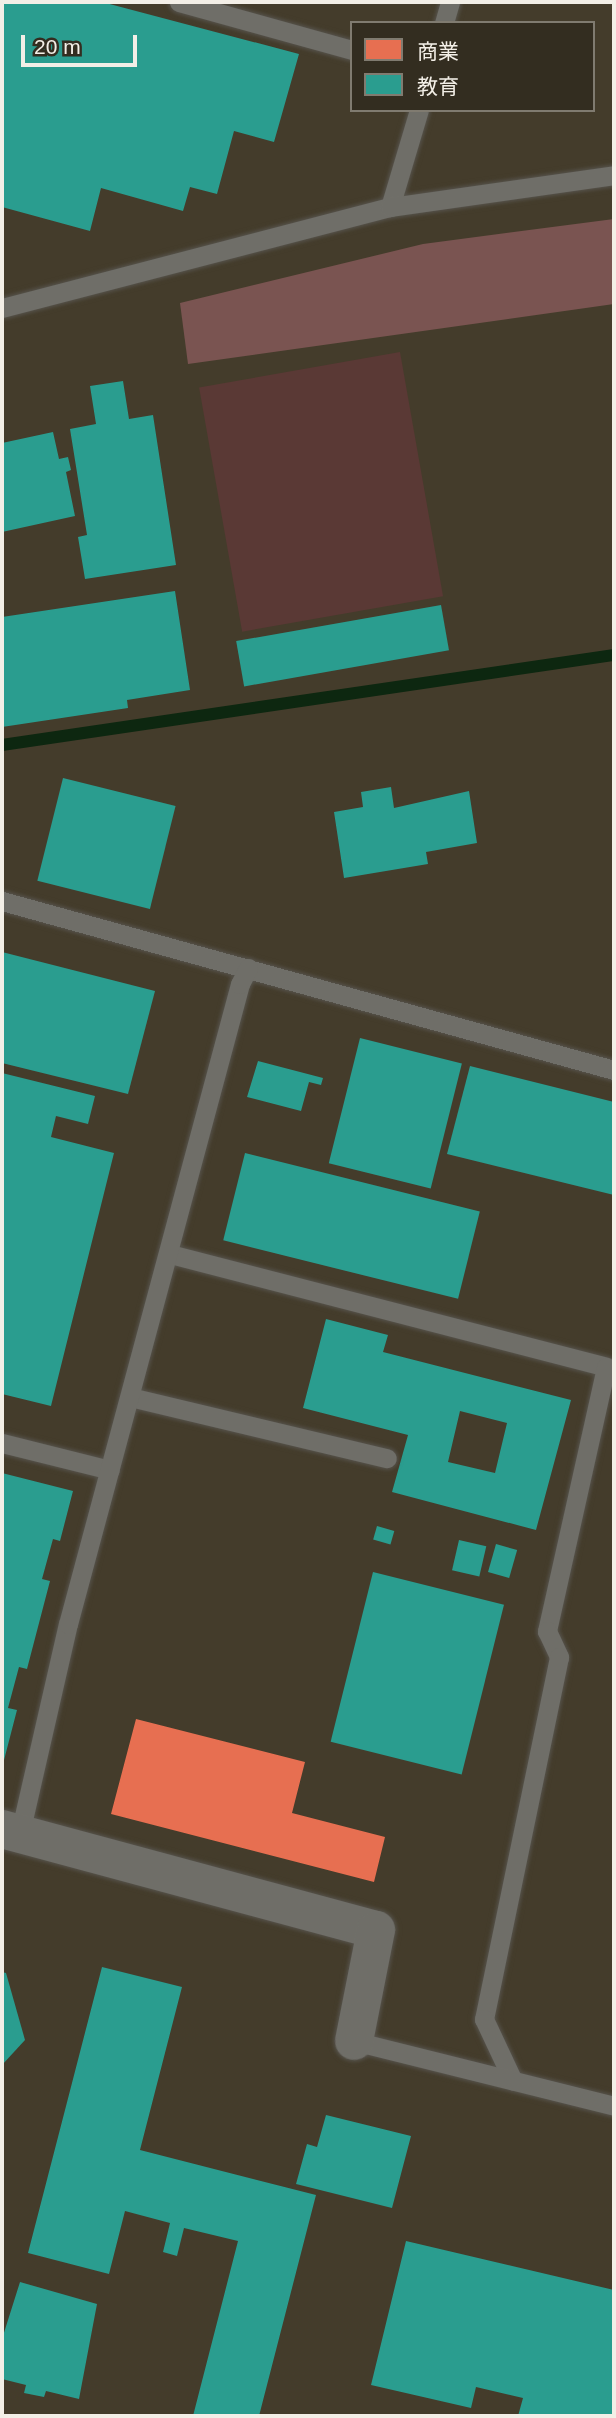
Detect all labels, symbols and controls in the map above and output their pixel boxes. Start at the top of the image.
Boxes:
scale bar [24,21,140,65]
legend [350,21,595,112]
text: 20 m [34,35,81,58]
text: 商業 [417,40,459,63]
text: 教育 [417,75,459,98]

